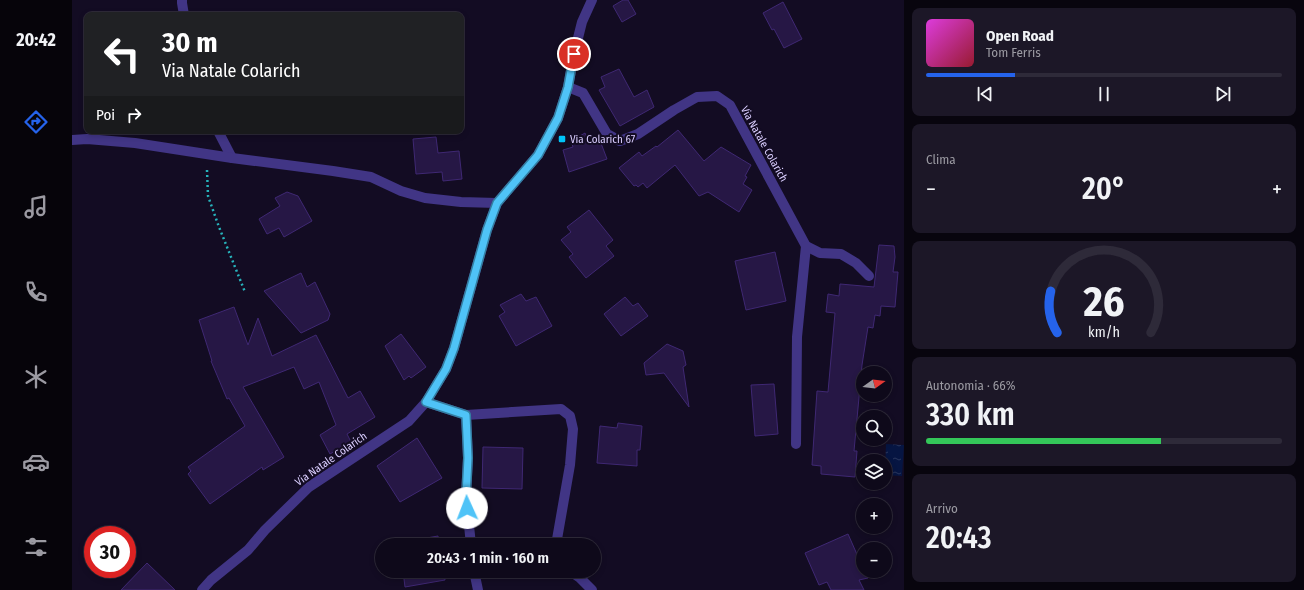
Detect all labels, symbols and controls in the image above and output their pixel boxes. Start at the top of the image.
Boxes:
text: 30 m [162,26,218,59]
text: Open Road [986,27,1054,45]
icon: left [96,28,148,80]
text: 20:42 [16,29,56,51]
pin [557,37,591,71]
icon: arrive [563,43,585,65]
text: Tom Ferris [986,45,1041,60]
text: Via Natale Colarich [162,60,300,82]
icon: previous [974,83,996,105]
icon: pause [1093,83,1115,105]
icon: next [1212,83,1234,105]
icon: right [123,104,145,126]
street label: Via Natale Colarich [738,104,790,184]
text: Poi [96,106,115,124]
icon: directions [22,108,50,136]
place label: Via Colarich 67 [570,133,636,146]
marker: Via Colarich 67 [557,134,567,144]
text: Clima [926,152,956,167]
text: 20° [1082,171,1126,207]
text: − [926,176,936,203]
text: + [1272,176,1282,203]
icon: music [22,193,50,221]
text: 26 [1082,277,1125,327]
icon: phone [22,278,50,306]
text: km/h [1088,324,1120,341]
icon: climate [22,363,50,391]
north arrow [856,366,892,402]
map controls [856,366,892,578]
text: Autonomia · 66% [926,378,1015,393]
text: 330 km [926,397,1015,433]
button: search [856,410,892,446]
street label: Via Natale Colarich [293,429,369,489]
icon: car [22,448,50,476]
button: layers [856,454,892,490]
position arrow [446,487,488,529]
button: + [856,498,892,534]
text: Arrivo [926,501,958,516]
text: 20:43 [926,520,992,556]
speed limit sign: 30 [84,526,136,578]
icon: filters [22,533,50,561]
button: − [856,542,892,578]
text: 20:43 · 1 min · 160 m [427,549,549,567]

